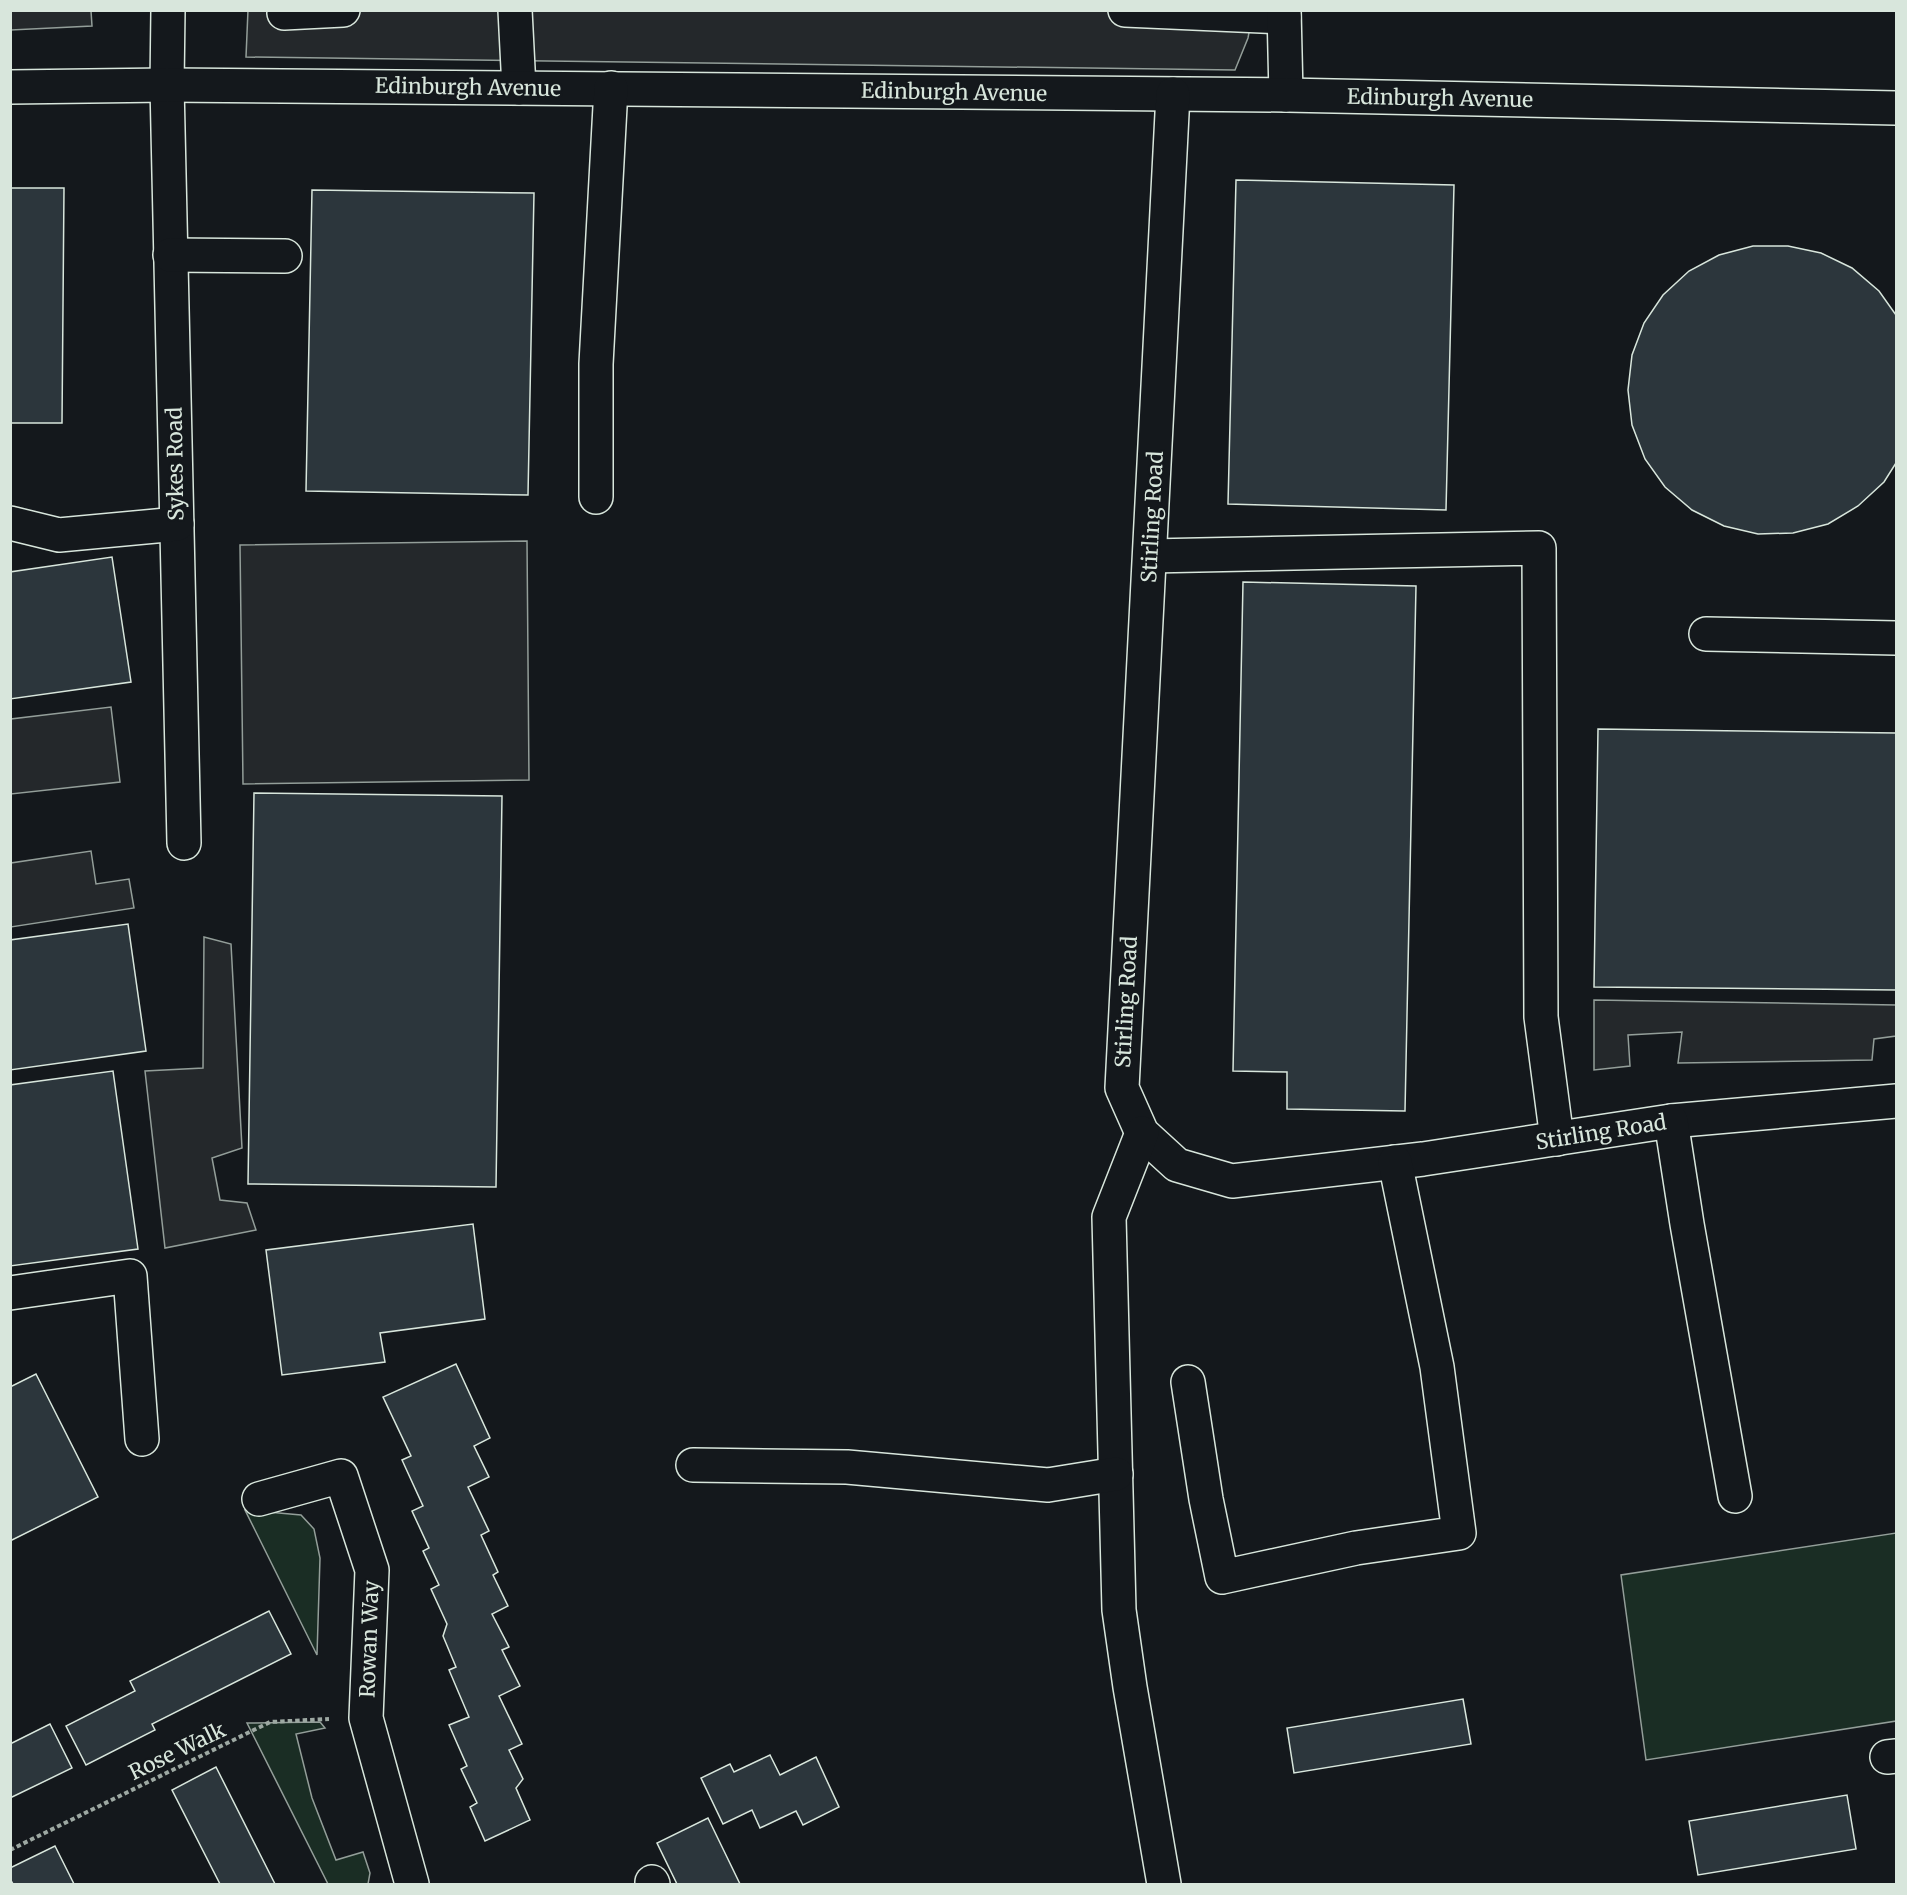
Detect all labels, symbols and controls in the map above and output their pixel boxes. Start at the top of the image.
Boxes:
street label: Edinburgh Avenue [375,72,561,102]
street label: Edinburgh Avenue [861,77,1047,107]
street label: Edinburgh Avenue [1347,83,1533,113]
street label: Sykes Road [161,406,189,521]
street label: Stirling Road [1135,450,1169,584]
street label: Stirling Road [1109,935,1143,1069]
street label: Stirling Road [1534,1108,1669,1156]
street label: Rowan Way [353,1579,385,1698]
street label: Rose Walk [124,1716,230,1786]

